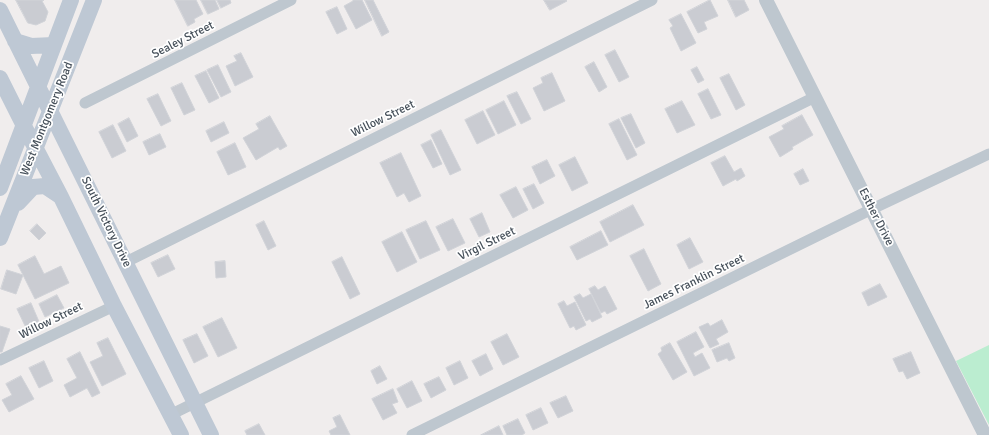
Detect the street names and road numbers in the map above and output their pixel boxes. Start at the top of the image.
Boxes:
street label: Sealey Street [150,18,216,62]
street label: West Montgomery Road [18,60,76,178]
street label: Willow Street [349,97,417,141]
street label: South Victory Drive [78,174,134,270]
street label: Esther Drive [855,186,897,248]
street label: Virgil Street [456,224,518,264]
street label: James Franklin Street [641,251,747,313]
street label: Willow Street [17,299,85,343]

